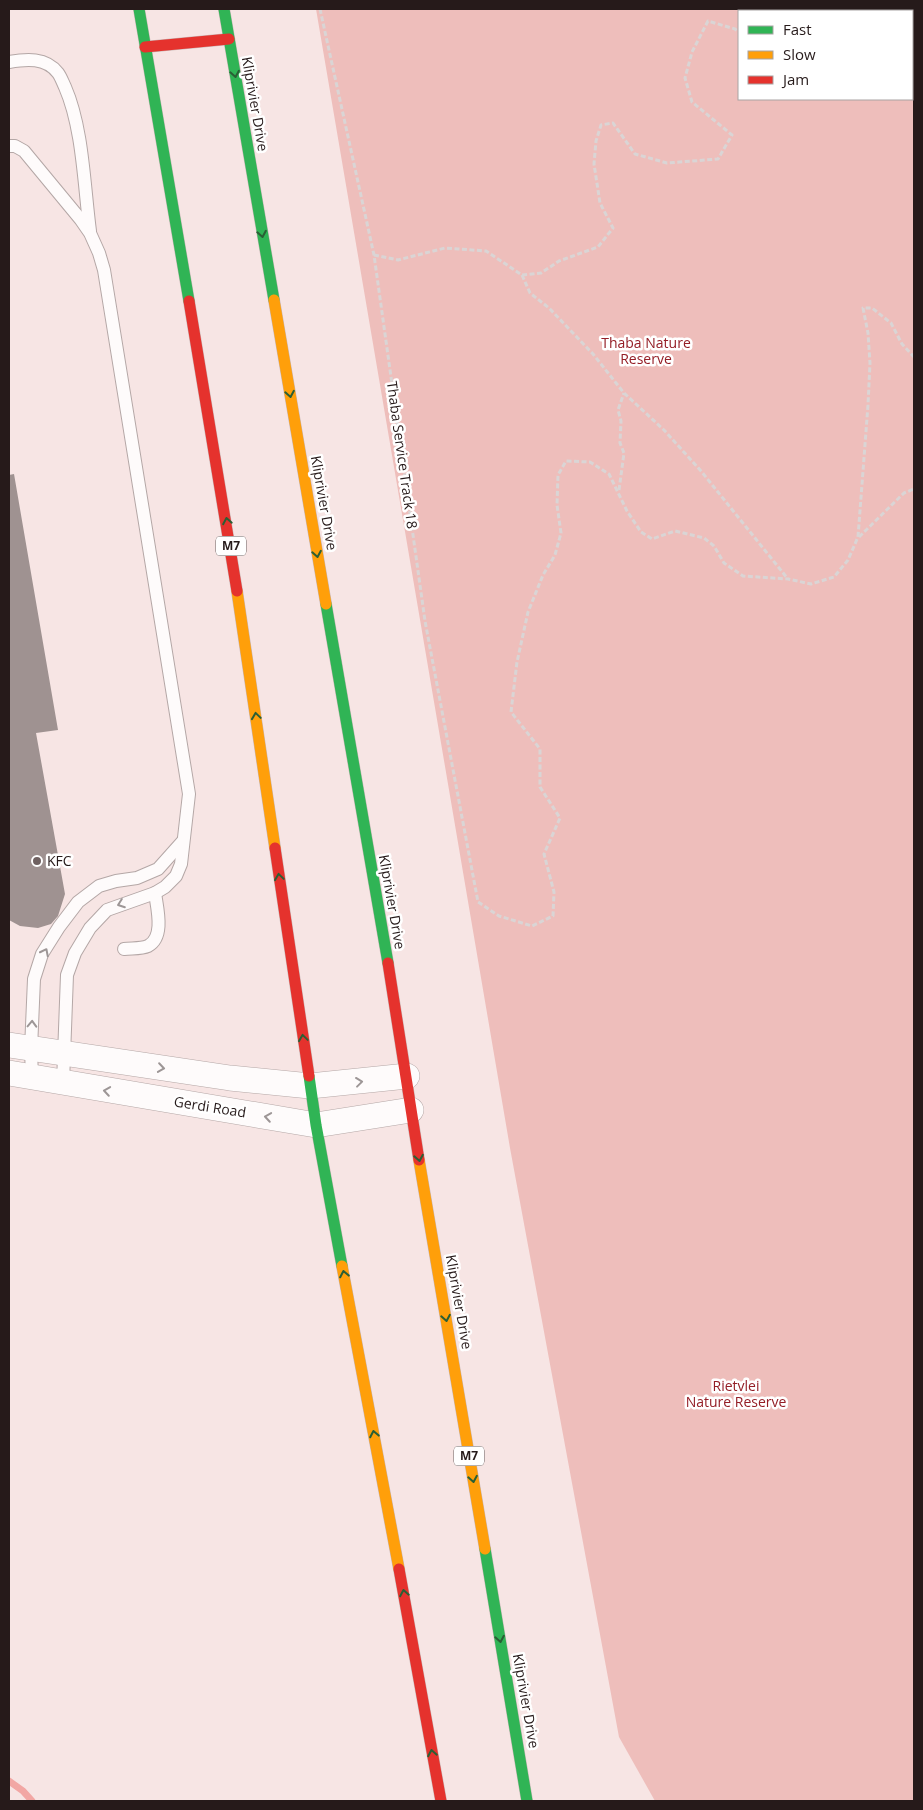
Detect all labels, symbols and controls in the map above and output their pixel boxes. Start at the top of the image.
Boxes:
legend [738,10,913,100]
text: Fast [783,19,812,39]
text: Slow [783,44,816,64]
street label: Kliprivier Drive [238,55,273,153]
text: Jam [781,69,809,89]
one-way arrow [229,70,239,78]
one-way arrow [257,230,267,239]
park label: Thaba Nature Reserve [601,333,691,368]
street label: Thaba Service Track 18 [383,380,422,530]
one-way arrow [284,390,294,399]
street label: Kliprivier Drive [307,454,342,552]
one-way arrow [222,517,232,525]
road number: M7 [216,536,246,556]
one-way arrow [312,550,322,559]
one-way arrow [251,712,262,720]
place label: KFC [47,851,72,870]
street label: Kliprivier Drive [375,853,410,951]
marker: KFC [31,855,43,867]
one-way arrow [275,873,285,882]
one-way arrow [117,898,126,908]
one-way arrow [39,948,49,957]
one-way arrow [27,1020,38,1028]
one-way arrow [298,1034,309,1042]
one-way arrow [157,1062,165,1073]
one-way arrow [355,1077,363,1088]
one-way arrow [103,1086,112,1096]
street label: Gerdi Road [173,1091,248,1122]
one-way arrow [263,1112,271,1123]
one-way arrow [414,1154,424,1162]
street label: Kliprivier Drive [442,1253,477,1351]
one-way arrow [339,1269,349,1278]
one-way arrow [441,1314,451,1323]
park label: Rietvlei Nature Reserve [686,1376,786,1411]
one-way arrow [369,1429,379,1438]
road number: M7 [454,1446,484,1465]
one-way arrow [468,1474,478,1483]
one-way arrow [399,1589,409,1598]
one-way arrow [494,1635,505,1643]
street label: Kliprivier Drive [509,1652,544,1750]
one-way arrow [428,1749,438,1758]

